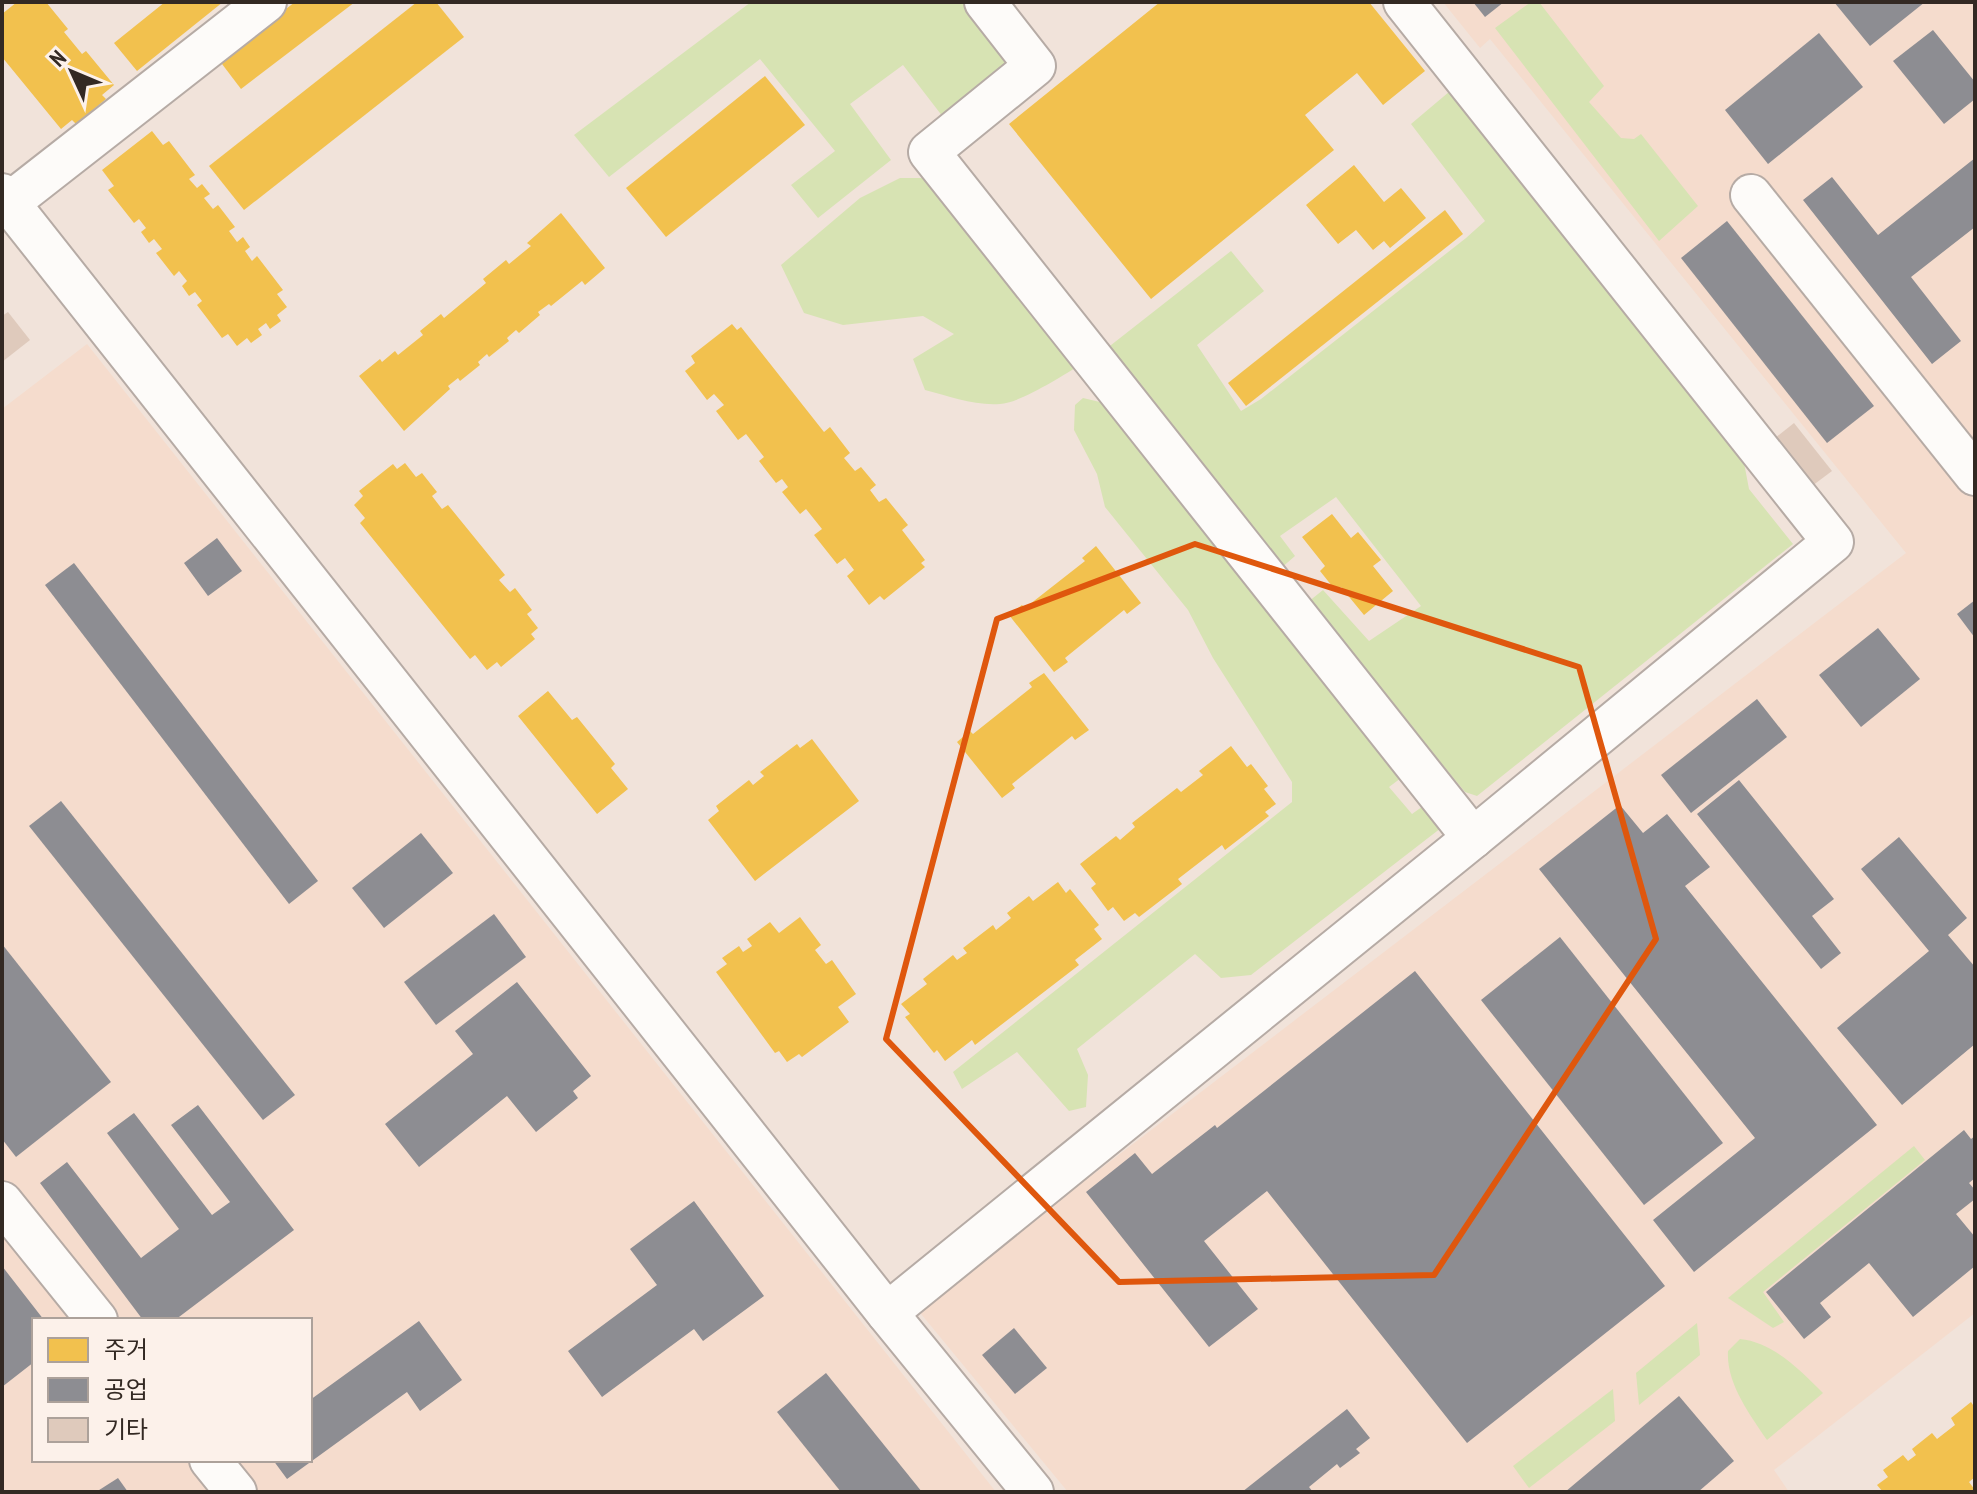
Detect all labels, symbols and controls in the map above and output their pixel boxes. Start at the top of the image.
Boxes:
north arrow [32,32,112,112]
text: N [43,44,72,72]
legend [32,1318,312,1462]
text: 주거 [104,1334,148,1365]
text: 공업 [104,1374,148,1405]
text: 기타 [104,1414,148,1445]

